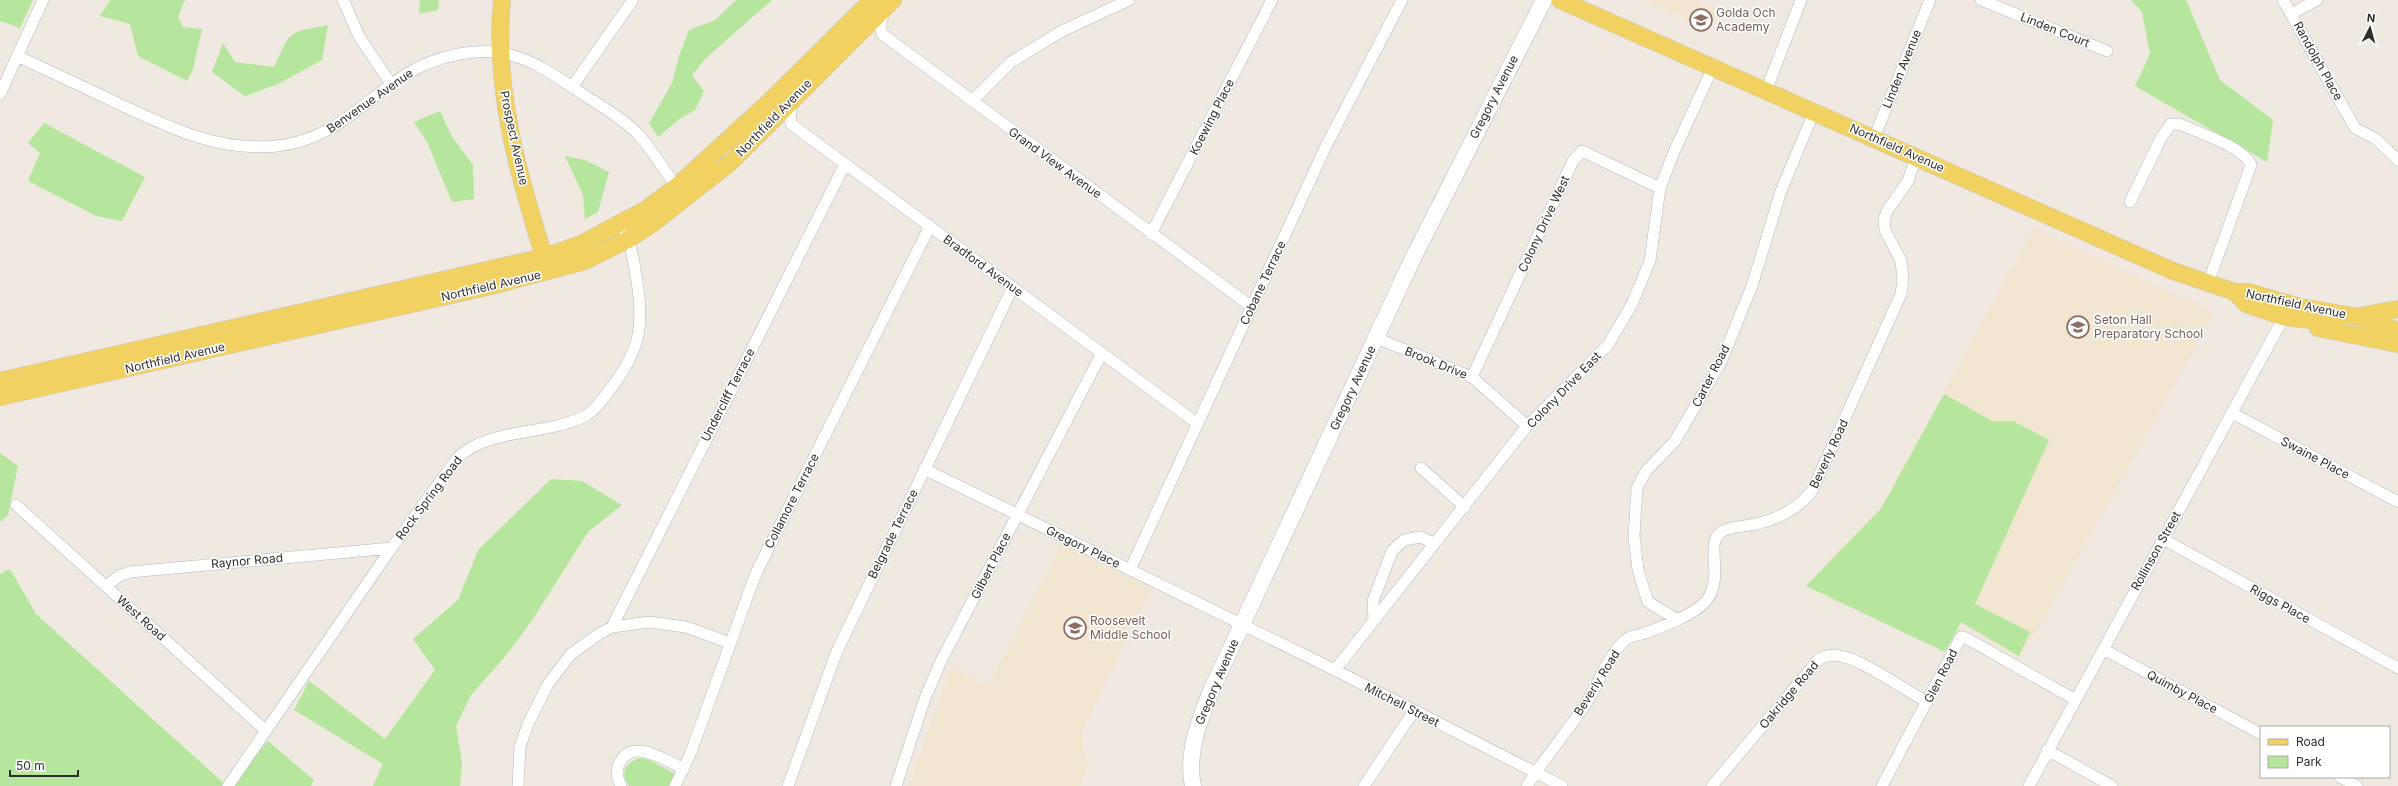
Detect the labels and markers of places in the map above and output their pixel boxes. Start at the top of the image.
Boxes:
place label: Golda Och Academy [1716,5,1776,34]
school or university icon: Golda Och Academy [1688,7,1714,33]
place label: Seton Hall Preparatory School [2094,312,2203,341]
school or university icon: Seton Hall Preparatory School [2065,314,2091,340]
place label: Roosevelt Middle School [1090,613,1171,642]
school or university icon: Roosevelt Middle School [1062,615,1088,641]

